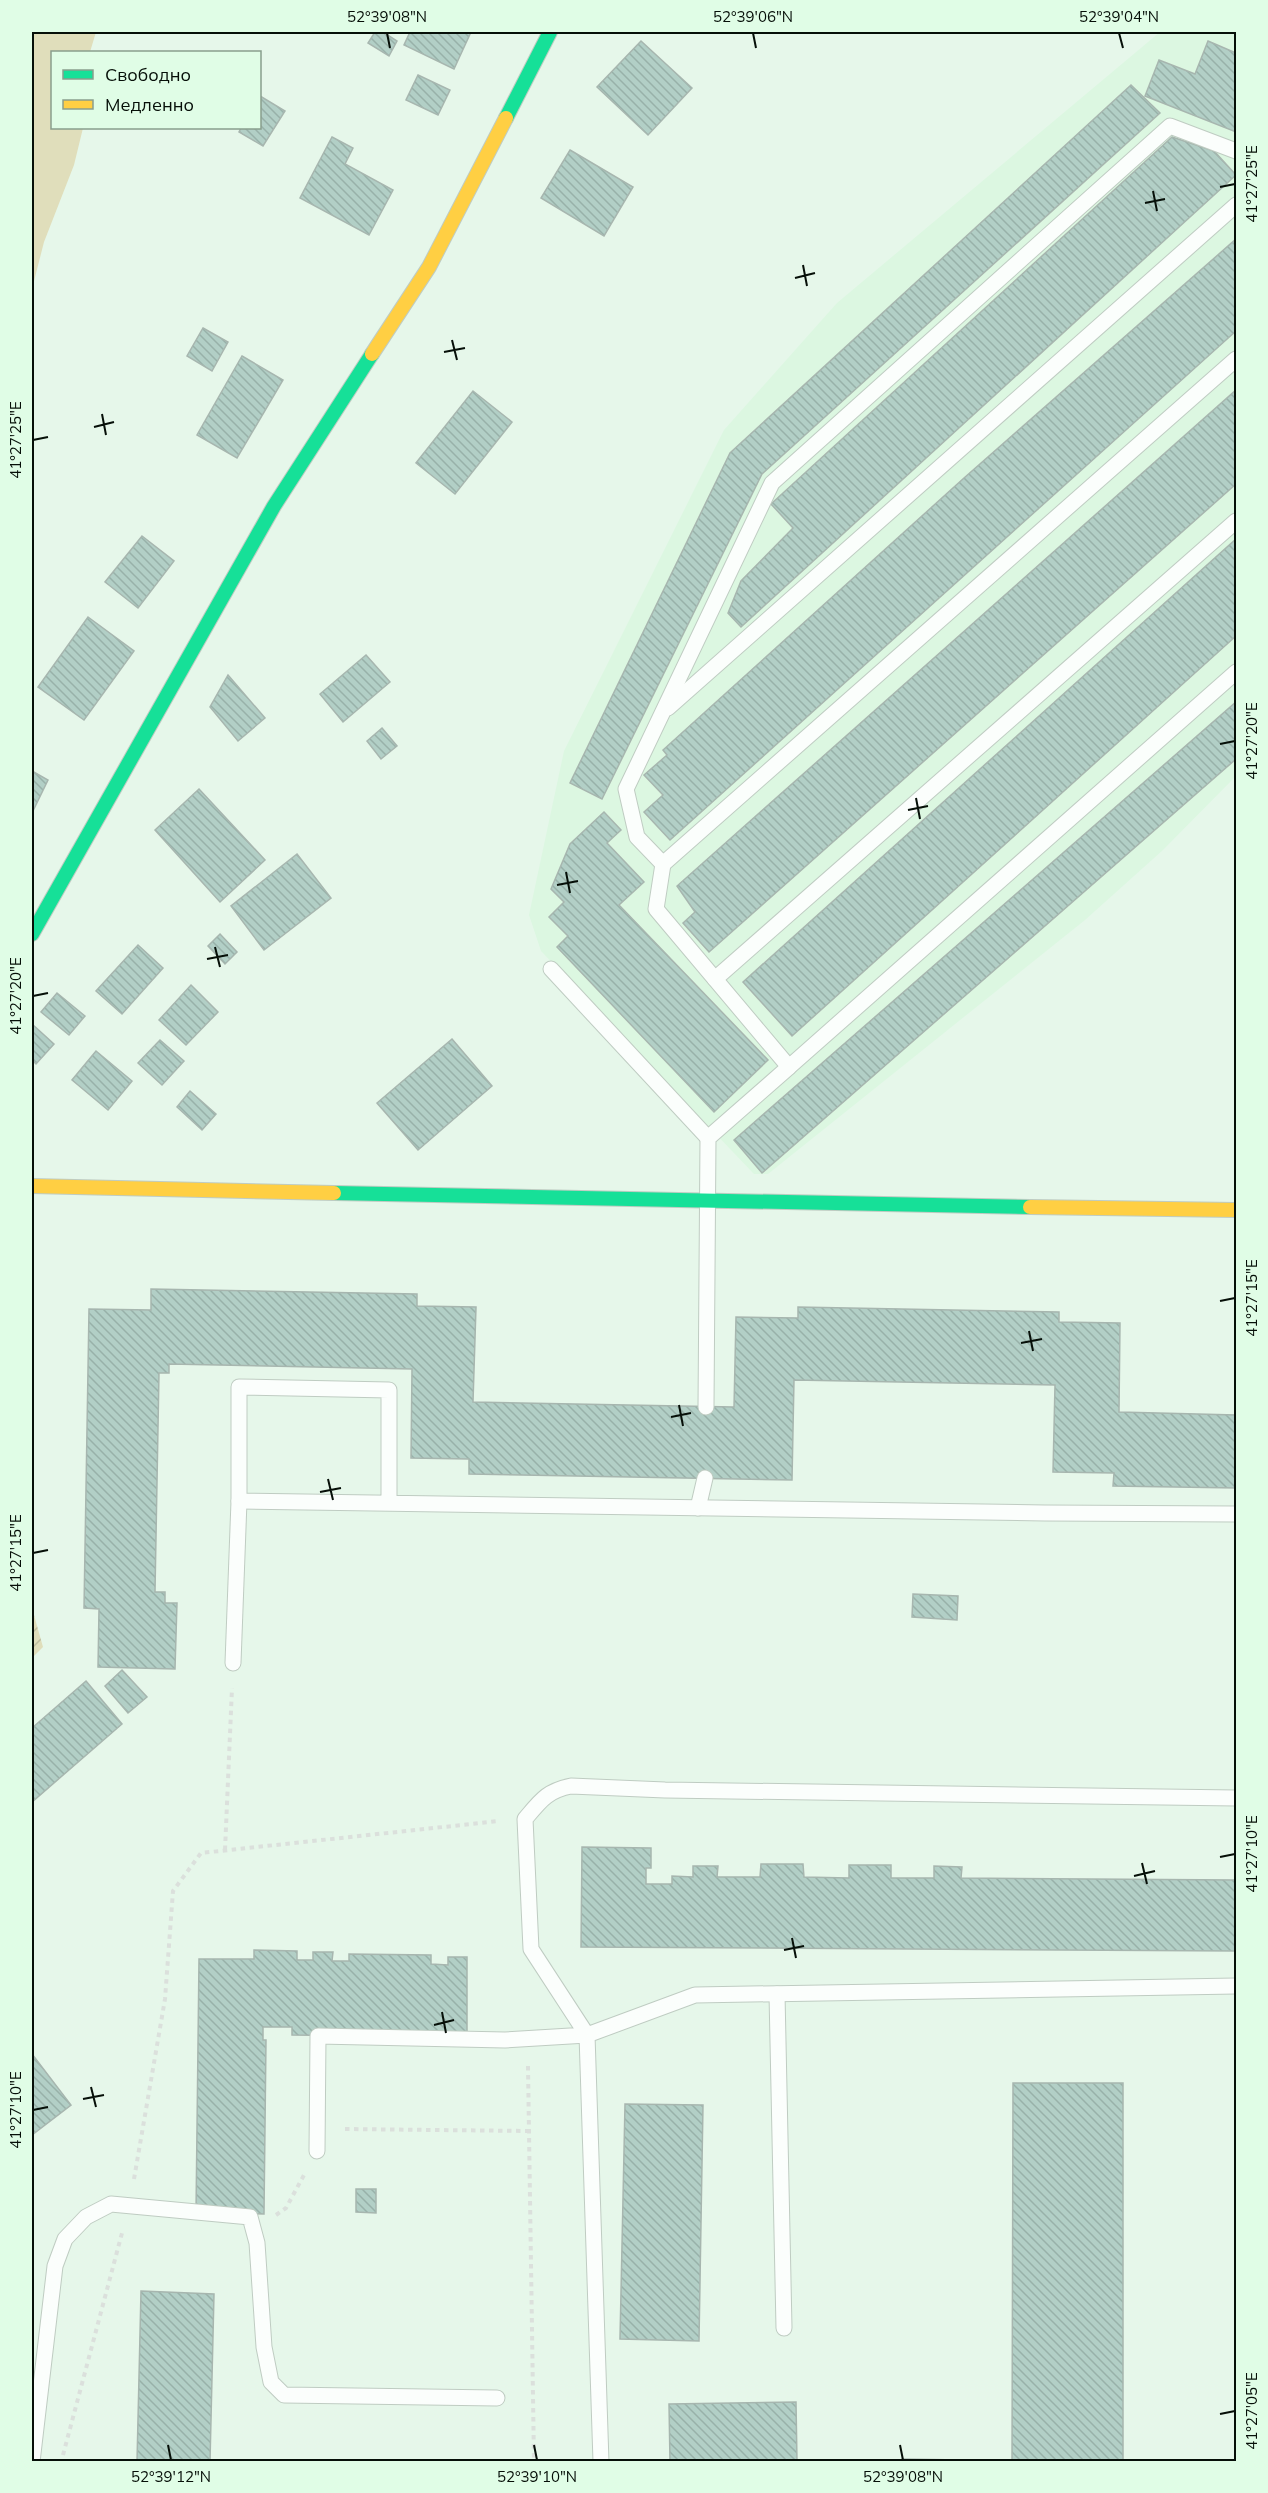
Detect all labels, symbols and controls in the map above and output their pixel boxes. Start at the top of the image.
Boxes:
text: 52°39'08"N [347,7,427,26]
text: 52°39'06"N [713,7,793,26]
text: 52°39'04"N [1079,7,1159,26]
legend [51,51,261,129]
text: Свободно [105,63,191,86]
text: Медленно [105,93,194,116]
text: 41°27'25"E [1242,145,1261,223]
text: 41°27'25"E [6,401,25,479]
text: 41°27'20"E [1242,702,1261,780]
text: 41°27'20"E [6,957,25,1035]
text: 41°27'15"E [1242,1259,1261,1337]
text: 41°27'15"E [6,1514,25,1592]
text: 41°27'10"E [1242,1815,1261,1893]
text: 41°27'10"E [6,2071,25,2149]
text: 41°27'05"E [1242,2372,1261,2450]
text: 52°39'12"N [131,2467,211,2486]
text: 52°39'10"N [497,2467,577,2486]
text: 52°39'08"N [863,2467,943,2486]

